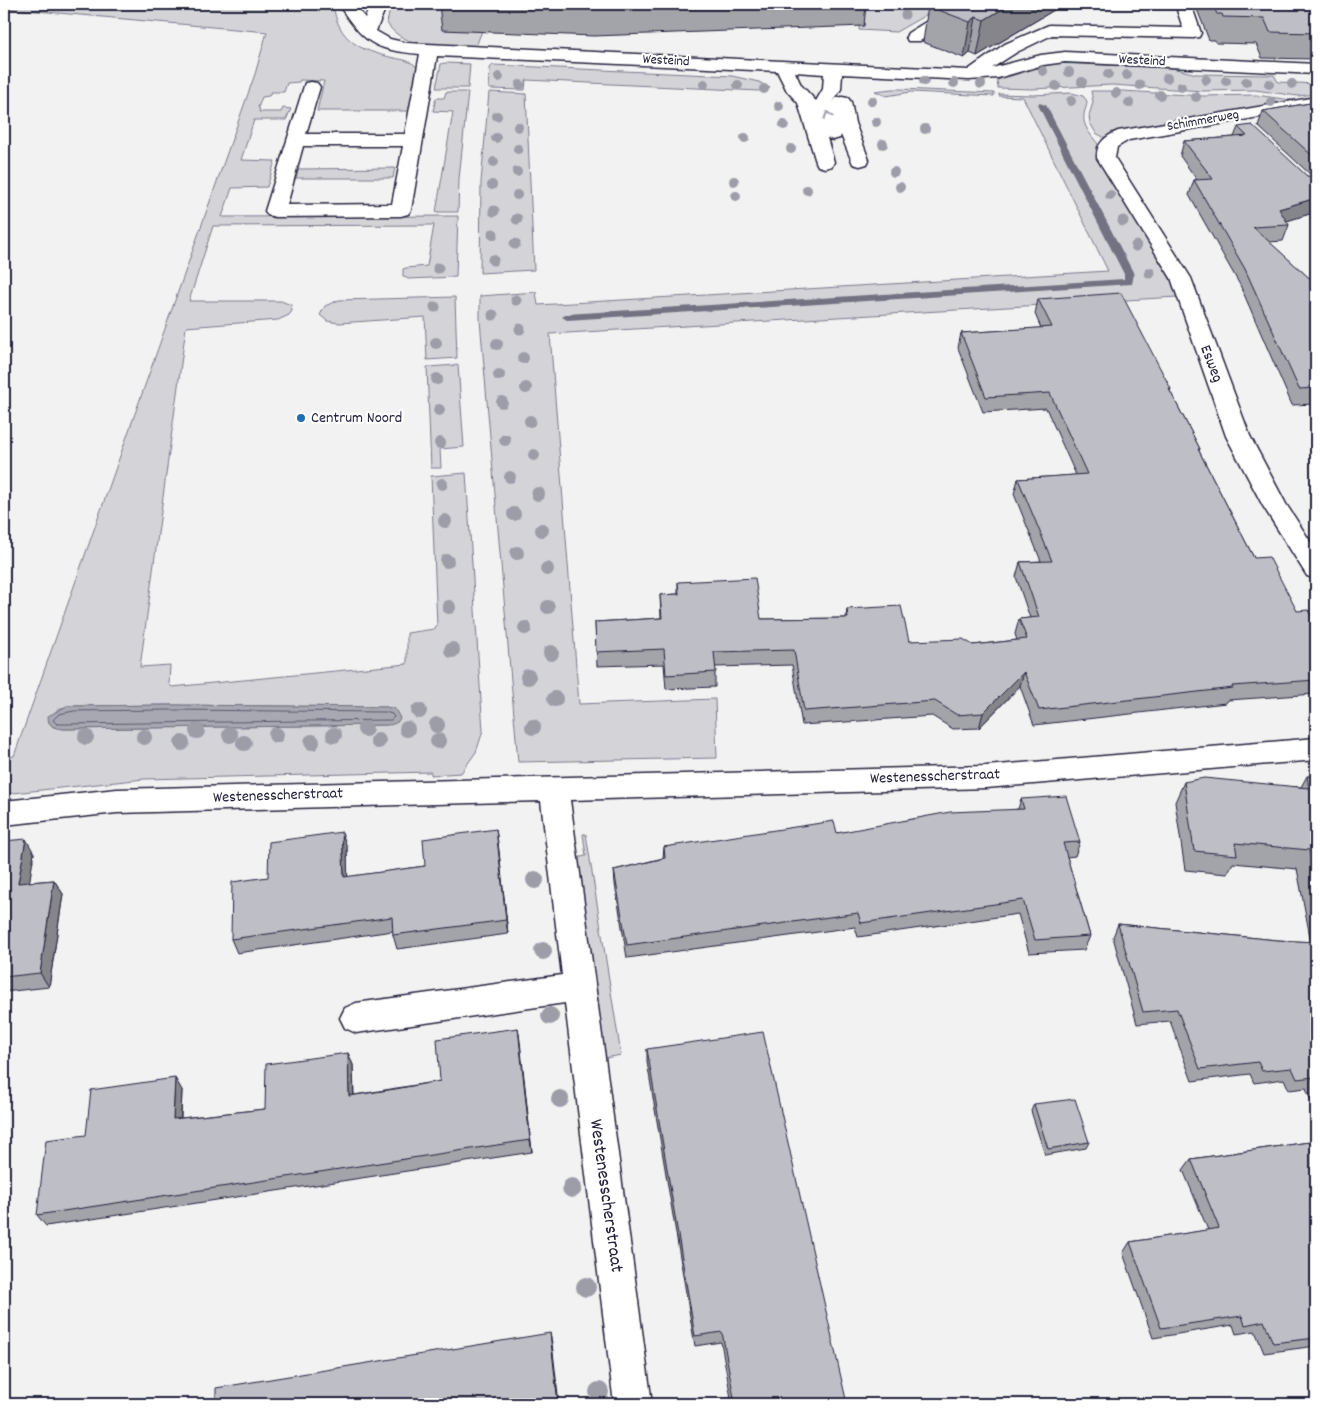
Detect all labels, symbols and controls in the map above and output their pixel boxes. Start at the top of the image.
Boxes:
street label: Westeind [642,50,690,72]
street label: Westeind [1118,50,1166,72]
street label: Schimmerweg [1165,105,1241,137]
one-way arrow [823,111,833,119]
street label: Esweg [1193,342,1229,386]
place label: Centrum Noord [311,407,402,430]
marker: Centrum Noord [295,412,307,424]
street label: Westenesscherstraat [870,763,1000,791]
street label: Westenesscherstraat [213,782,343,810]
street label: Westenesscherstraat [581,1118,629,1274]

